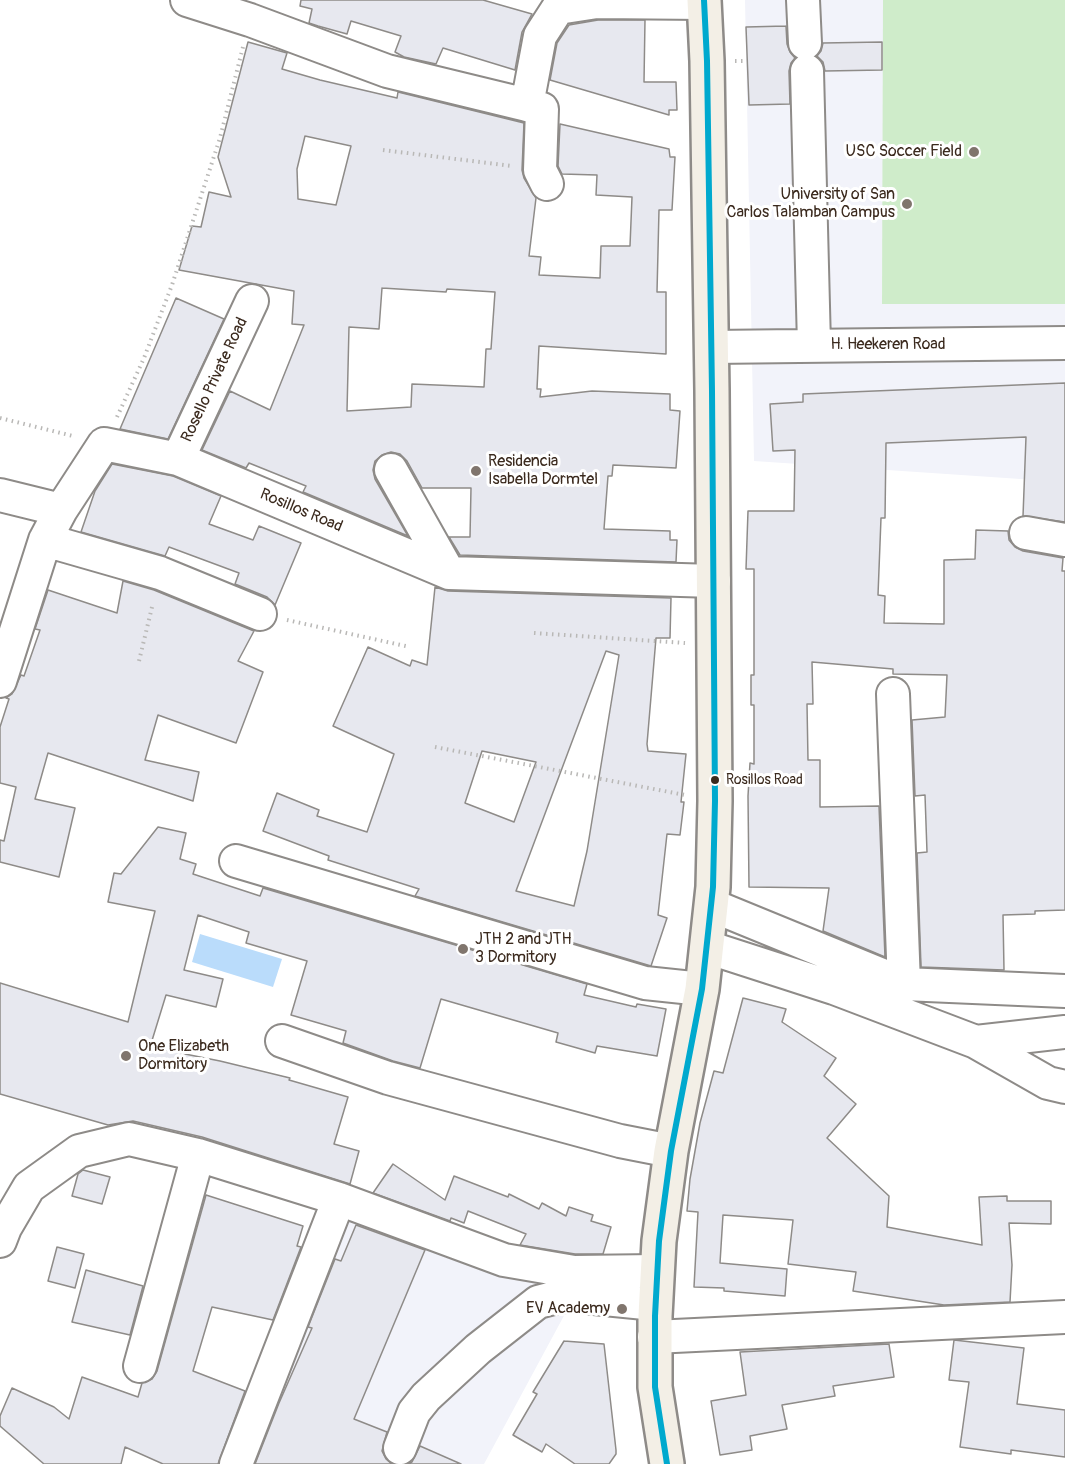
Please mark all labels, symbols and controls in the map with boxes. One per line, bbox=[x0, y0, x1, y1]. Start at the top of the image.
place label: USC Soccer Field bbox=[845, 142, 962, 162]
marker: USC Soccer Field bbox=[967, 145, 981, 159]
place label: University of San Carlos Talamban Campus bbox=[727, 185, 895, 223]
marker: University of San Carlos Talamban Campus bbox=[900, 197, 914, 211]
street label: Rosello Private Road bbox=[178, 315, 252, 445]
street label: H. Heekeren Road bbox=[830, 335, 946, 355]
place label: Residencia Isabella Dormtel bbox=[488, 452, 598, 490]
marker: Residencia Isabella Dormtel bbox=[469, 464, 483, 478]
street label: Rosillos Road bbox=[257, 485, 345, 537]
place label: Rosillos Road bbox=[726, 772, 803, 788]
marker: Rosillos Road bbox=[709, 774, 721, 786]
place label: JTH 2 and JTH 3 Dormitory bbox=[475, 930, 572, 968]
marker: JTH 2 and JTH 3 Dormitory bbox=[456, 942, 470, 956]
place label: One Elizabeth Dormitory bbox=[138, 1037, 229, 1075]
marker: One Elizabeth Dormitory bbox=[119, 1049, 133, 1063]
place label: EV Academy bbox=[526, 1299, 610, 1319]
marker: EV Academy bbox=[615, 1302, 629, 1316]

